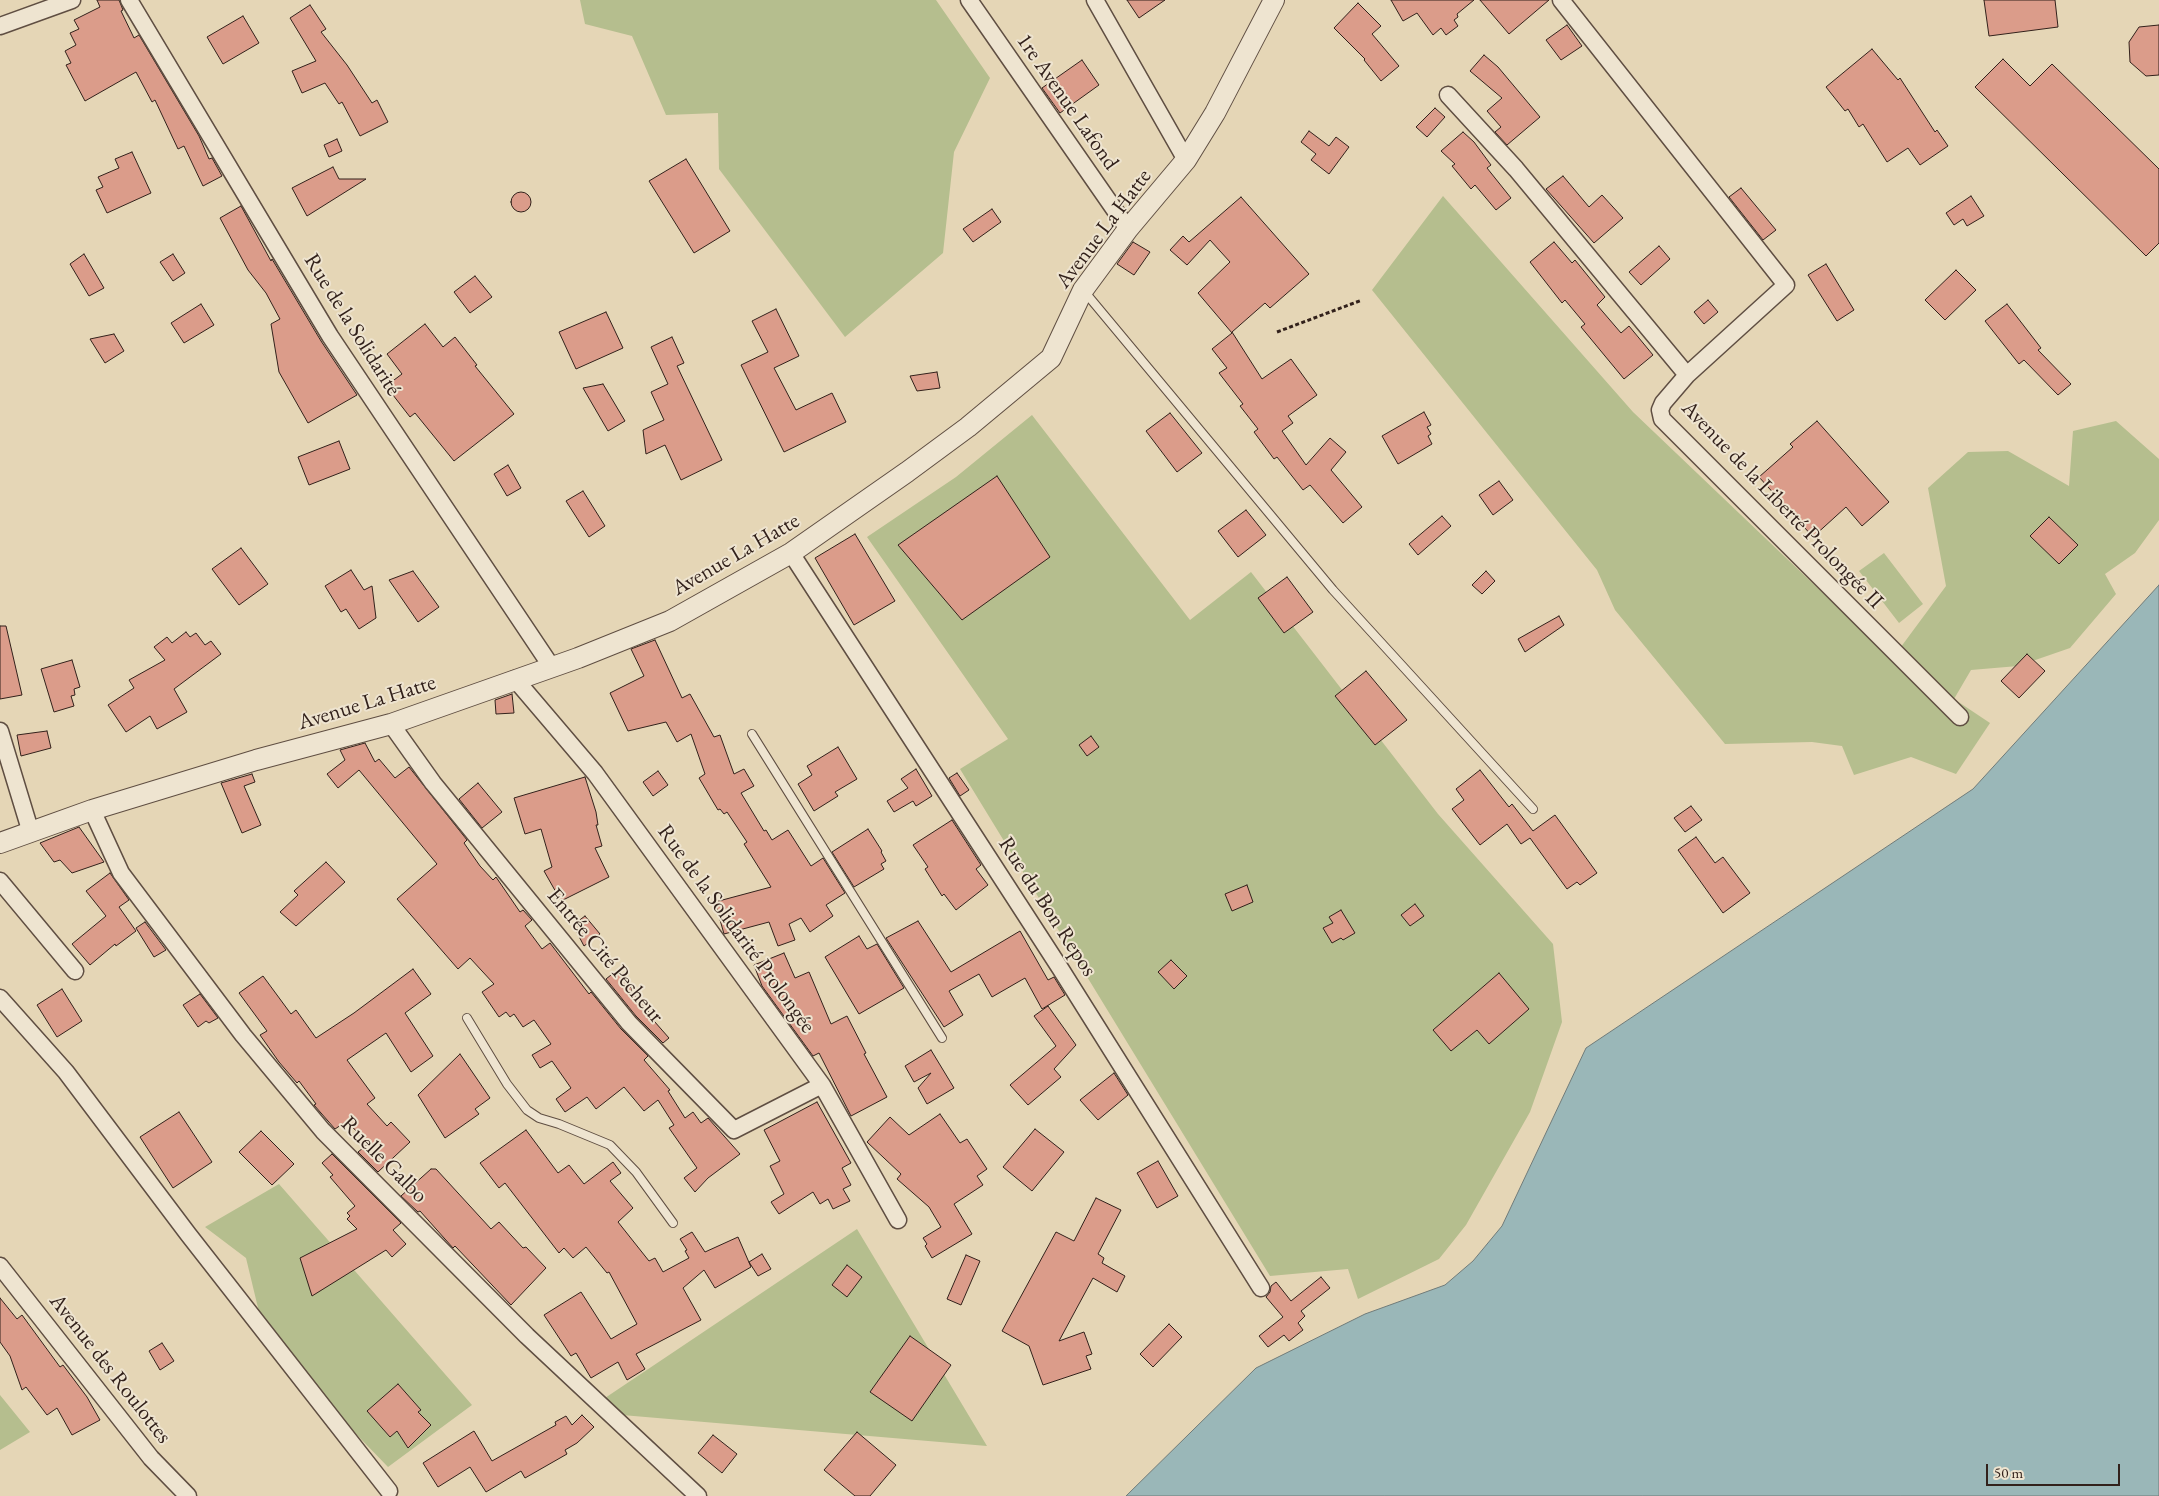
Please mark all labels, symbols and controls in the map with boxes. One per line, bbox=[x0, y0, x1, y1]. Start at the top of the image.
street label: 1re Avenue Lafond bbox=[1010, 29, 1124, 175]
street label: Avenue La Hatte bbox=[1051, 164, 1157, 294]
street label: Rue de la Solidarité bbox=[298, 249, 406, 401]
street label: Avenue de la Liberté Prolongée II bbox=[1676, 395, 1888, 615]
street label: Avenue La Hatte bbox=[668, 508, 804, 602]
street label: Avenue La Hatte bbox=[295, 670, 439, 736]
street label: Rue de la Solidarité Prolongée bbox=[652, 820, 820, 1038]
street label: Rue du Bon Repos bbox=[992, 832, 1102, 982]
street label: Entrée Cité Pecheur bbox=[541, 883, 669, 1029]
street label: Ruelle Galbo bbox=[335, 1111, 433, 1209]
street label: Avenue des Roulottes bbox=[43, 1289, 177, 1449]
scale bar bbox=[1989, 1454, 2123, 1486]
text: 50 m bbox=[1994, 1463, 2023, 1482]

